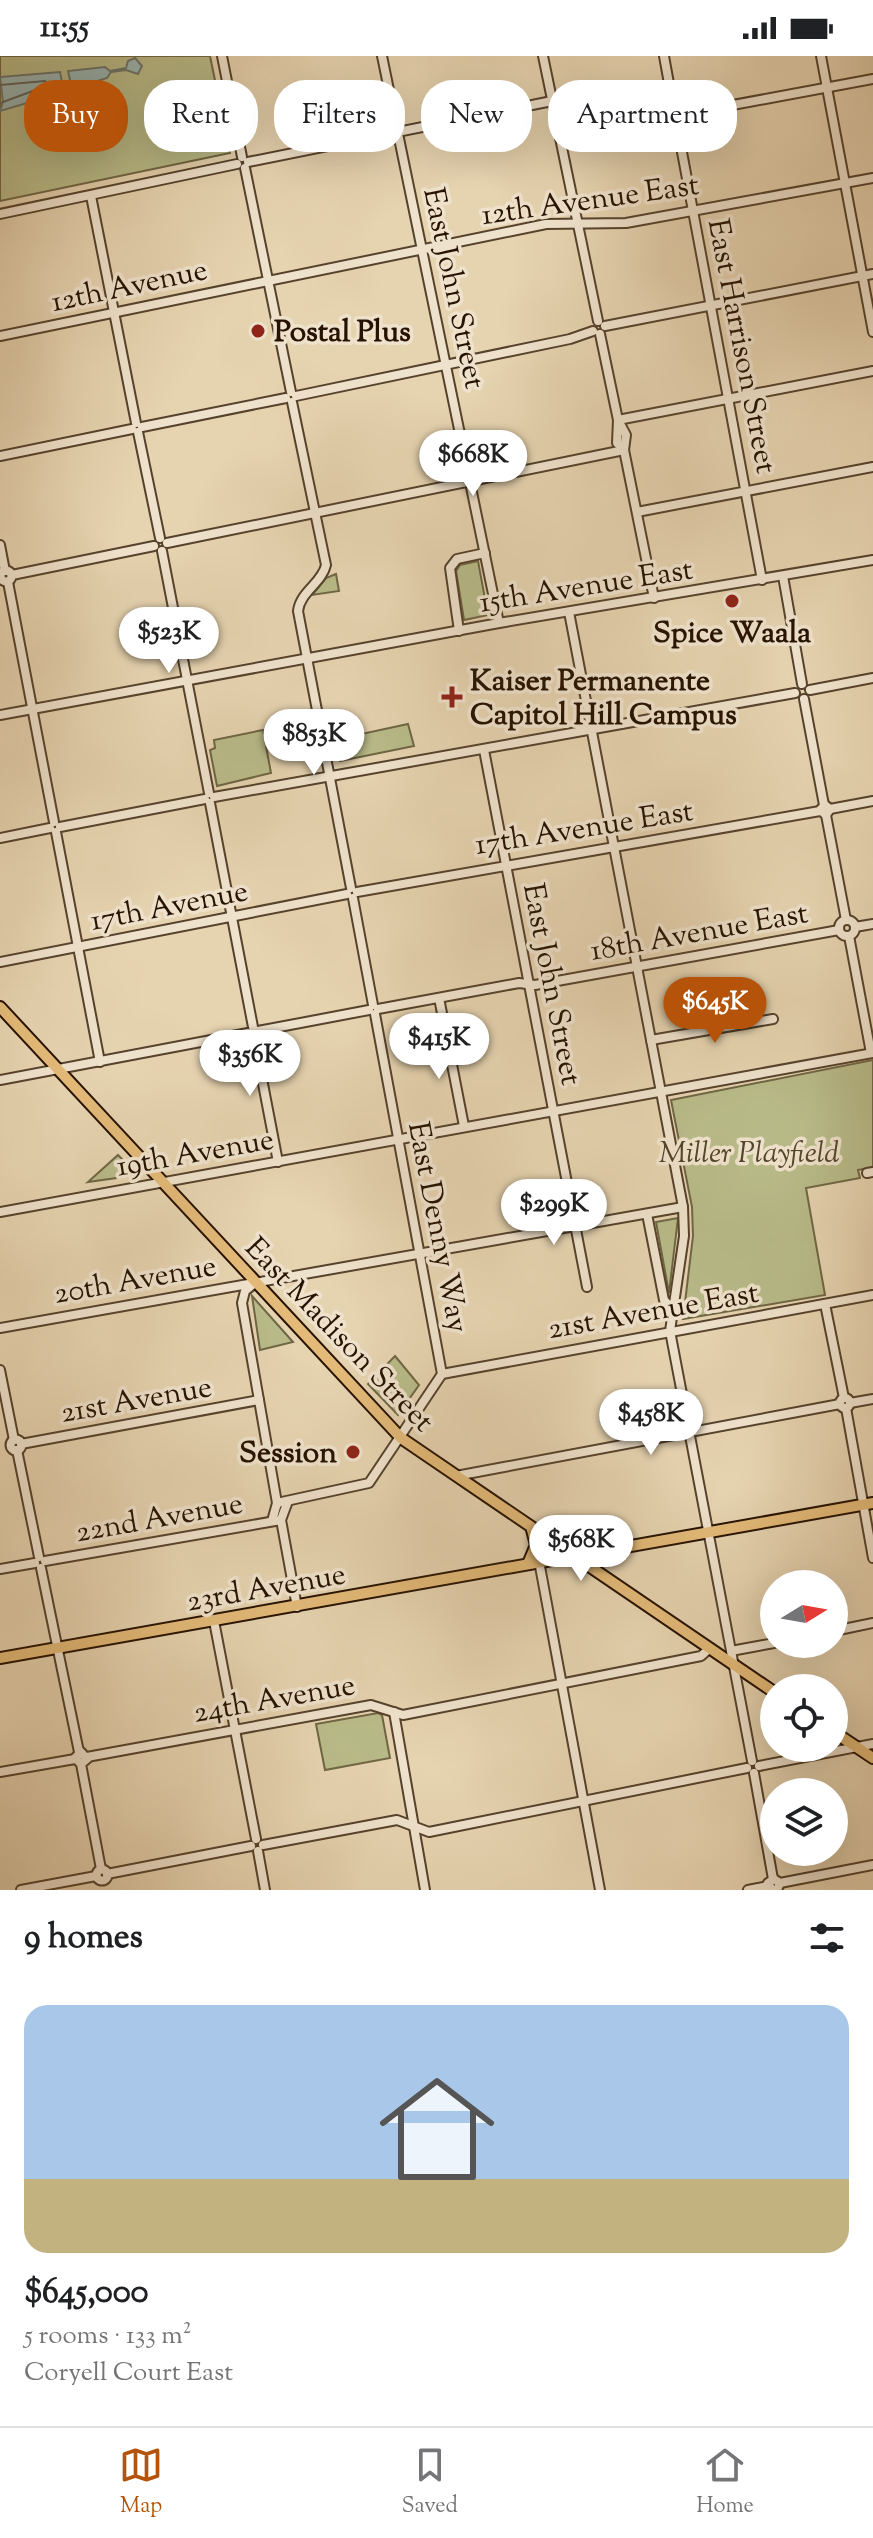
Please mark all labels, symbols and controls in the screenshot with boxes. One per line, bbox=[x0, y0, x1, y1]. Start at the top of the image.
text: 11:55 bbox=[40, 7, 89, 50]
chip: Buy bbox=[24, 80, 128, 152]
chip: Rent bbox=[144, 80, 258, 152]
chip: Filters bbox=[274, 80, 405, 152]
chip: New bbox=[421, 80, 532, 152]
chip: Apartment bbox=[548, 80, 737, 152]
street label: 12th Avenue East bbox=[479, 165, 702, 238]
street label: East John Street bbox=[410, 184, 495, 393]
street label: East Harrison Street bbox=[695, 216, 786, 477]
street label: 12th Avenue bbox=[47, 250, 212, 325]
place label: Postal Plus bbox=[274, 312, 411, 355]
marker: Postal Plus bbox=[249, 322, 267, 340]
pin: $668K bbox=[417, 430, 529, 498]
text: $668K bbox=[437, 437, 509, 474]
street label: 15th Avenue East bbox=[477, 549, 696, 626]
marker: Spice Waala bbox=[723, 592, 741, 610]
pin: $523K bbox=[113, 607, 225, 675]
place label: Spice Waala bbox=[653, 613, 811, 656]
text: $523K bbox=[137, 614, 201, 651]
place label: Kaiser Permanente Capitol Hill Campus bbox=[470, 661, 737, 738]
marker: Kaiser Permanente Capitol Hill Campus bbox=[441, 686, 463, 708]
pin: $853K bbox=[258, 709, 370, 777]
text: $853K bbox=[281, 716, 347, 753]
street label: 17th Avenue East bbox=[472, 791, 696, 868]
street label: 17th Avenue bbox=[87, 871, 252, 944]
street label: East John Street bbox=[510, 880, 591, 1089]
street label: 18th Avenue East bbox=[587, 893, 812, 974]
pin: $645K bbox=[659, 977, 771, 1045]
text: $645K bbox=[681, 984, 749, 1021]
pin: $415K bbox=[383, 1013, 495, 1081]
text: $415K bbox=[407, 1020, 471, 1057]
pin: $356K bbox=[194, 1030, 306, 1098]
text: $356K bbox=[217, 1037, 283, 1074]
street label: East Denny Way bbox=[395, 1118, 478, 1337]
street label: 19th Avenue bbox=[113, 1119, 277, 1189]
park label: Miller Playfield bbox=[659, 1133, 839, 1176]
pin: $299K bbox=[498, 1179, 610, 1247]
text: $299K bbox=[519, 1186, 589, 1223]
street label: East Madison Street bbox=[234, 1229, 443, 1443]
street label: 20th Avenue bbox=[51, 1246, 220, 1317]
street label: 21st Avenue East bbox=[545, 1273, 762, 1352]
street label: 21st Avenue bbox=[57, 1367, 215, 1436]
pin: $458K bbox=[595, 1389, 707, 1457]
text: $458K bbox=[617, 1396, 685, 1433]
place label: Session bbox=[239, 1433, 337, 1476]
marker: Session bbox=[344, 1443, 362, 1461]
street label: 22nd Avenue bbox=[72, 1484, 246, 1555]
pin: $568K bbox=[525, 1515, 637, 1583]
text: $568K bbox=[547, 1522, 615, 1559]
street label: 23rd Avenue bbox=[184, 1554, 349, 1625]
north arrow bbox=[760, 1570, 848, 1658]
map controls bbox=[760, 1570, 848, 1866]
street label: 24th Avenue bbox=[190, 1665, 359, 1736]
button: locate bbox=[760, 1674, 848, 1762]
button: layers bbox=[760, 1778, 848, 1866]
text: 9 homes bbox=[24, 1914, 143, 1963]
icon: filters bbox=[805, 1916, 849, 1960]
icon: home bbox=[365, 2057, 509, 2201]
text: $645,000 bbox=[24, 2269, 149, 2318]
text: 5 rooms · 133 m² bbox=[24, 2318, 192, 2355]
text: Coryell Court East bbox=[24, 2355, 233, 2392]
tab: Map bbox=[119, 2443, 163, 2523]
tab: Saved bbox=[401, 2443, 458, 2523]
tab: Home bbox=[696, 2443, 754, 2523]

